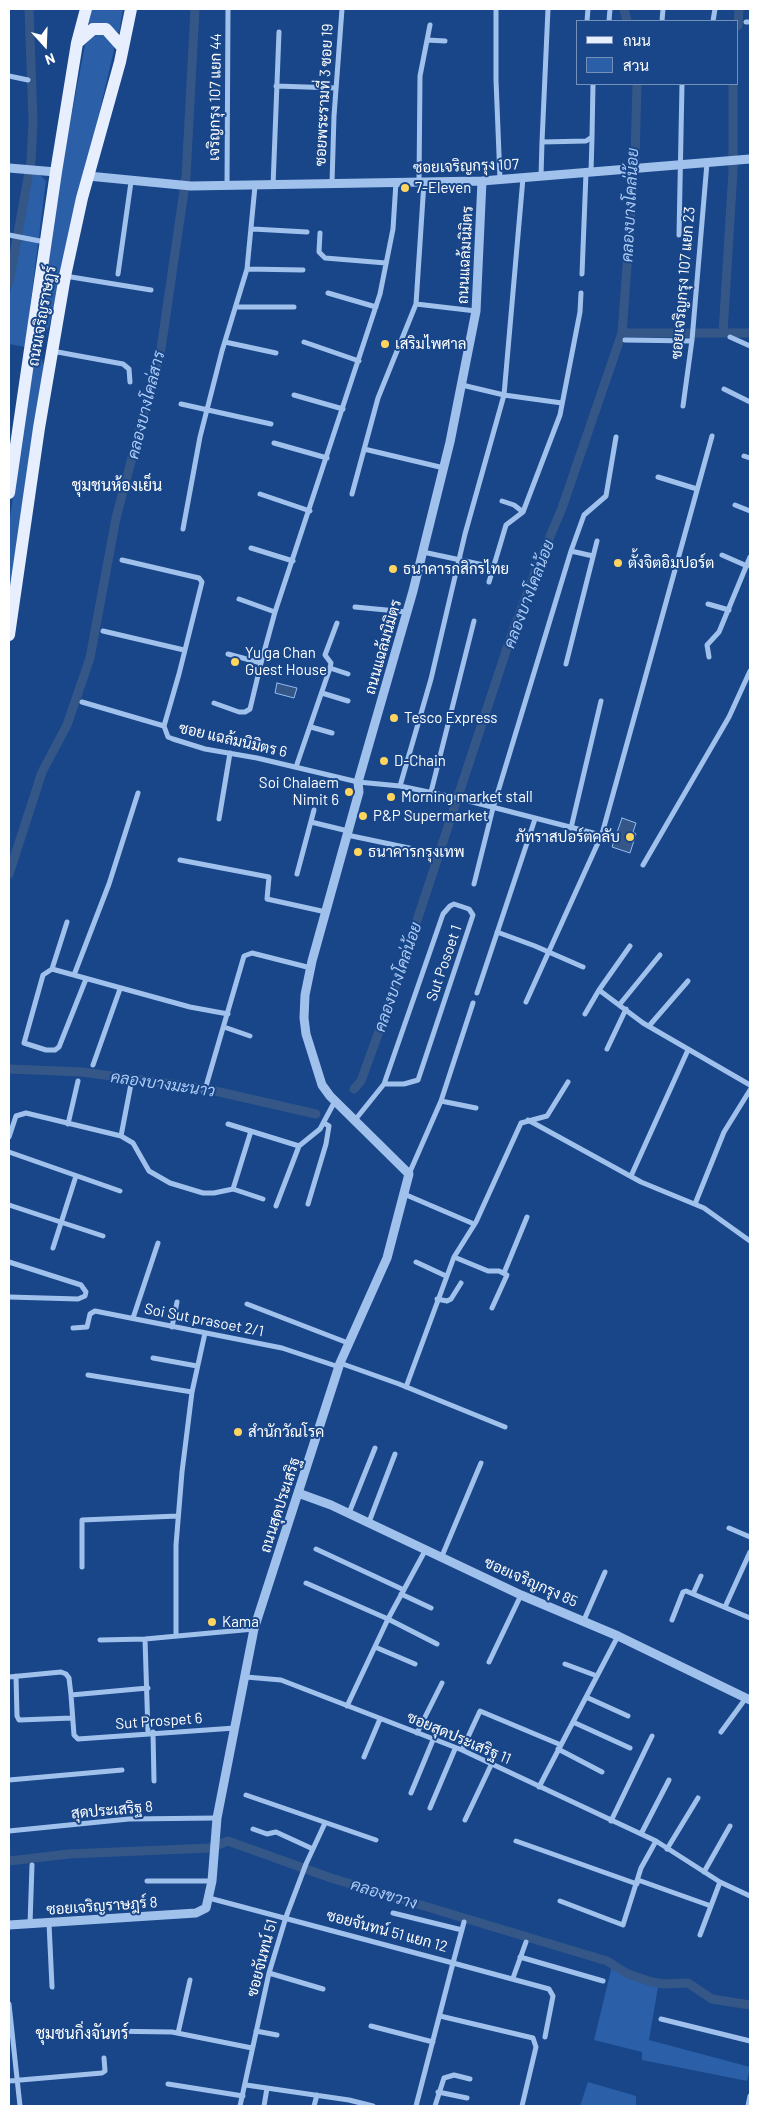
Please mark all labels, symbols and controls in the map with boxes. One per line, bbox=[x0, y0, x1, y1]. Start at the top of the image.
north arrow bbox=[20, 20, 70, 70]
legend bbox=[576, 20, 739, 85]
street label: ซอยพระรามที่ 3 ซอย 19 bbox=[311, 23, 337, 167]
text: ถนน bbox=[623, 31, 651, 49]
street label: เจริญกรุง 107 แยก 44 bbox=[205, 33, 225, 161]
text: N bbox=[43, 50, 58, 69]
text: สวน bbox=[623, 56, 649, 74]
water label: คลองบางโคล่น้อย bbox=[617, 147, 643, 263]
street label: ซอยเจริญกรุง 107 bbox=[413, 155, 519, 177]
place label: 7-Eleven bbox=[415, 179, 471, 197]
marker: 7-Eleven bbox=[399, 182, 411, 194]
street label: ถนนแฉล้มนิมิตร bbox=[453, 206, 477, 304]
street label: ซอยเจริญกรุง 107 แยก 23 bbox=[667, 206, 699, 360]
street label: ถนนเจริญราษฎร์ bbox=[24, 264, 60, 368]
place label: เสริมไพศาล bbox=[395, 335, 466, 353]
marker: เสริมไพศาล bbox=[379, 338, 391, 350]
water label: คลองบางโคล่สาร bbox=[123, 349, 169, 461]
district label: ชุมชนห้องเย็น bbox=[72, 476, 162, 496]
water label: คลองบางโคล่น้อย bbox=[499, 537, 559, 651]
place label: ตั้งจิตอิมปอร์ต bbox=[628, 554, 714, 572]
marker: ตั้งจิตอิมปอร์ต bbox=[612, 557, 624, 569]
place label: ธนาคารกสิกรไทย bbox=[403, 560, 509, 578]
marker: ธนาคารกสิกรไทย bbox=[387, 563, 399, 575]
street label: ถนนแฉล้มนิมิตร bbox=[361, 597, 405, 697]
place label: Yu ga Chan Guest House bbox=[245, 644, 327, 679]
marker: Yu ga Chan Guest House bbox=[229, 656, 241, 668]
place label: Tesco Express bbox=[404, 709, 497, 727]
marker: Tesco Express bbox=[388, 712, 400, 724]
street label: ซอย แฉล้มนิมิตร 6 bbox=[177, 719, 289, 761]
place label: D-Chain bbox=[394, 752, 446, 770]
marker: D-Chain bbox=[378, 755, 390, 767]
place label: Soi Chalaem Nimit 6 bbox=[259, 774, 339, 809]
marker: Soi Chalaem Nimit 6 bbox=[343, 786, 355, 798]
place label: Morning market stall bbox=[401, 788, 533, 806]
marker: Morning market stall bbox=[385, 791, 397, 803]
place label: P&P Supermarket bbox=[373, 807, 488, 825]
marker: P&P Supermarket bbox=[357, 810, 369, 822]
place label: ภัทราสปอร์ตคลับ bbox=[515, 828, 620, 846]
marker: ภัทราสปอร์ตคลับ bbox=[624, 831, 636, 843]
place label: ธนาคารกรุงเทพ bbox=[368, 843, 465, 861]
marker: ธนาคารกรุงเทพ bbox=[352, 846, 364, 858]
water label: คลองบางโคล่น้อย bbox=[370, 920, 426, 1034]
street label: Sut Posoet 1 bbox=[423, 923, 465, 1003]
water label: คลองบางมะนาว bbox=[109, 1067, 217, 1101]
street label: Soi Sut prasoet 2/1 bbox=[143, 1300, 265, 1340]
place label: สำนักวัณโรค bbox=[248, 1423, 324, 1441]
marker: สำนักวัณโรค bbox=[232, 1426, 244, 1438]
street label: ถนนสุดประเสริฐ bbox=[256, 1455, 304, 1555]
street label: ซอยเจริญกรุง 85 bbox=[481, 1553, 581, 1611]
place label: Kama bbox=[222, 1613, 259, 1631]
marker: Kama bbox=[206, 1616, 218, 1628]
street label: ซอยสุดประเสริฐ 11 bbox=[404, 1708, 514, 1768]
street label: Sut Prospet 6 bbox=[115, 1709, 203, 1733]
street label: สุดประเสริฐ 8 bbox=[70, 1797, 154, 1823]
water label: คลองขวาง bbox=[349, 1875, 419, 1913]
street label: ซอยเจริญราษฎร์ 8 bbox=[46, 1893, 158, 1919]
street label: ซอยจันทน์ 51 แยก 12 bbox=[324, 1906, 450, 1956]
street label: ซอยจันทน์ 51 bbox=[243, 1917, 281, 1999]
district label: ชุมชนกิ่งจันทร์ bbox=[35, 2024, 129, 2044]

